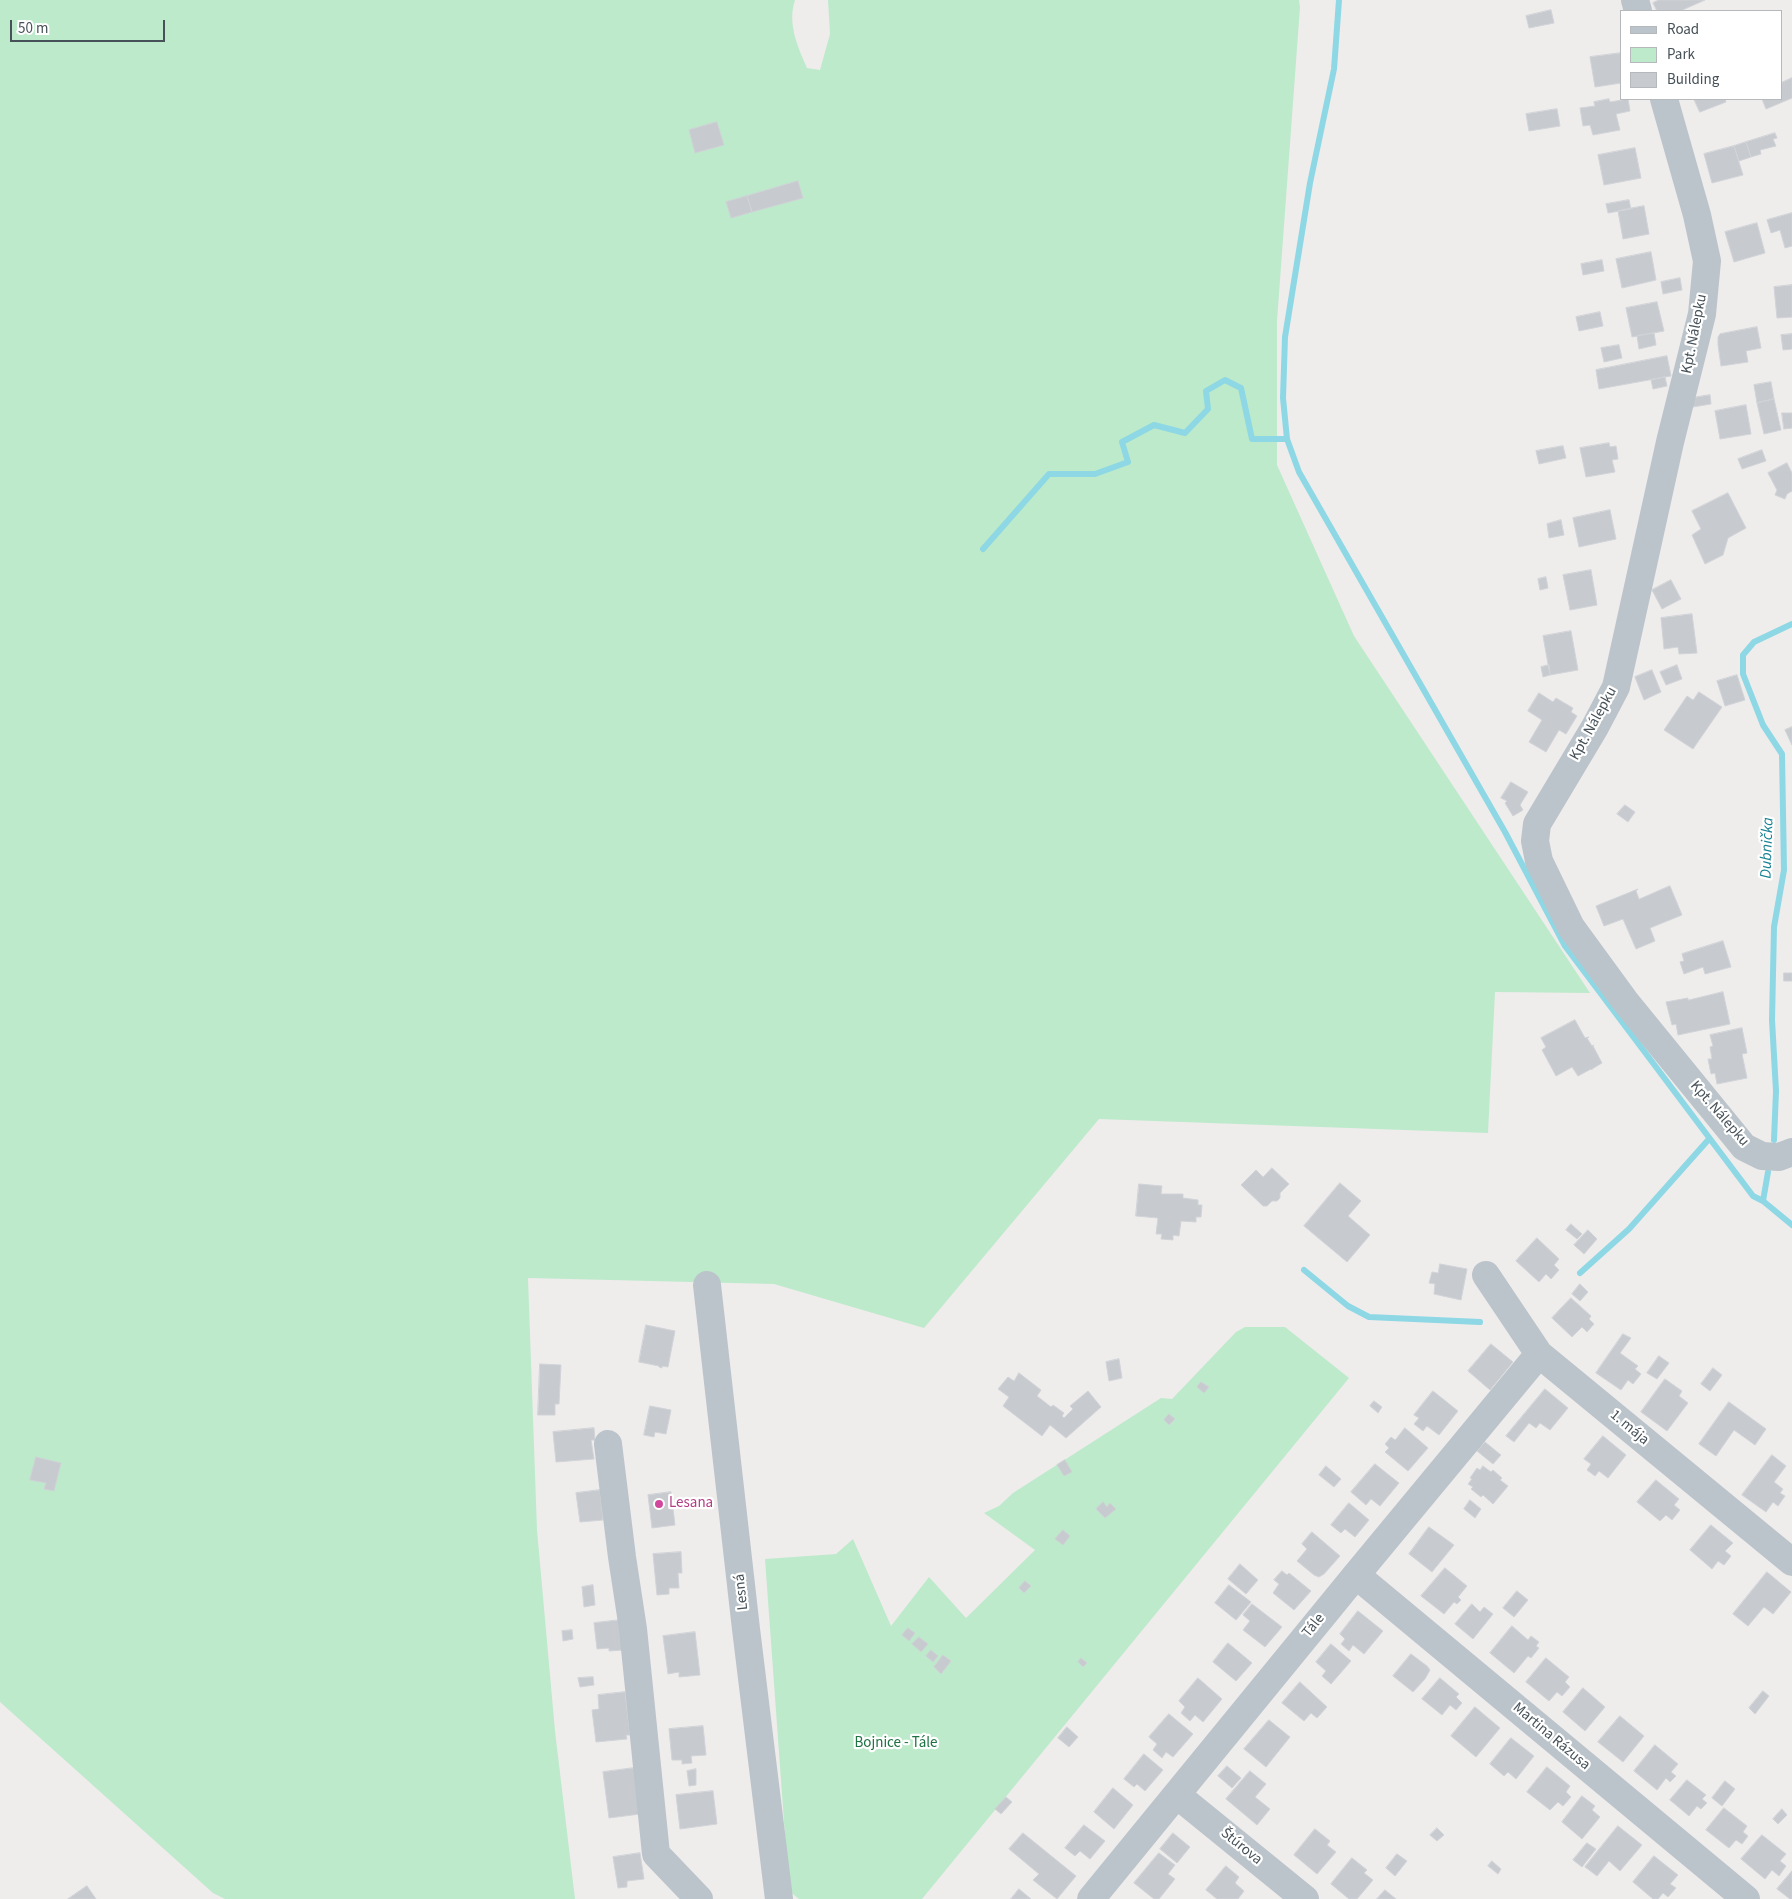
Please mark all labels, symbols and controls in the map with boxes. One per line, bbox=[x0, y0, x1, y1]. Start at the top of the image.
scale bar bbox=[12, 10, 168, 42]
legend bbox=[1620, 10, 1782, 100]
text: 50 m bbox=[18, 18, 48, 39]
text: Road bbox=[1667, 19, 1699, 40]
text: Park bbox=[1667, 44, 1695, 65]
text: Building bbox=[1667, 69, 1719, 90]
street label: Kpt. Nálepku bbox=[1678, 293, 1712, 375]
street label: Kpt. Nálepku bbox=[1567, 684, 1621, 764]
water label: Dubnička bbox=[1757, 817, 1779, 879]
street label: Kpt. Nálepku bbox=[1686, 1078, 1752, 1150]
street label: 1. mája bbox=[1606, 1406, 1652, 1450]
place label: Lesana bbox=[669, 1495, 713, 1513]
marker: Lesana bbox=[653, 1498, 665, 1510]
street label: Lesná bbox=[731, 1573, 753, 1611]
street label: Tále bbox=[1299, 1610, 1329, 1642]
street label: Martina Rázusa bbox=[1509, 1699, 1593, 1775]
park label: Bojnice - Tále bbox=[855, 1735, 937, 1753]
street label: Štúrova bbox=[1217, 1825, 1265, 1869]

